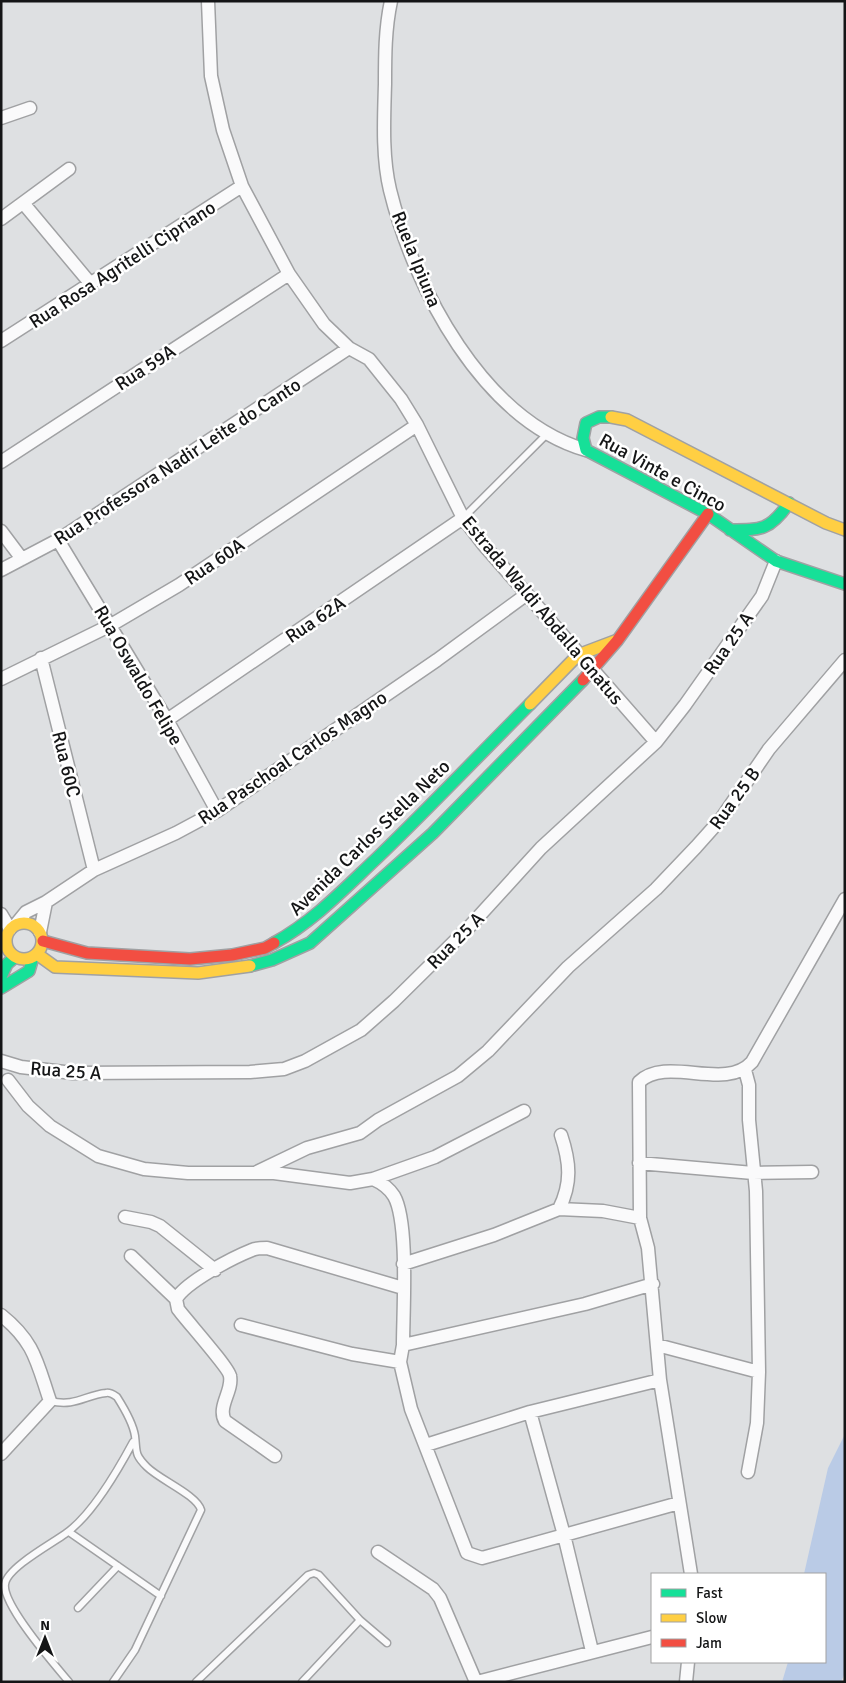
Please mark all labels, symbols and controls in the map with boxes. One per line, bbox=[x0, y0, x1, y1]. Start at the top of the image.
street label: Rua Rosa Agritelli Cipriano bbox=[25, 195, 220, 334]
street label: Ruela Ipiuna bbox=[386, 208, 446, 311]
street label: Rua 59A bbox=[111, 339, 181, 396]
street label: Rua Professora Nadir Leite do Canto bbox=[50, 373, 306, 551]
street label: Rua Vinte e Cinco bbox=[595, 428, 730, 518]
street label: Estrada Waldi Abdalla Gnatus bbox=[456, 511, 628, 710]
street label: Rua 60A bbox=[180, 533, 249, 591]
street label: Rua 62A bbox=[281, 591, 350, 649]
street label: Rua Oswaldo Felipe bbox=[88, 601, 188, 750]
street label: Rua 25 A bbox=[698, 607, 759, 680]
street label: Rua Paschoal Carlos Magno bbox=[193, 685, 392, 830]
street label: Rua 60C bbox=[46, 729, 86, 800]
street label: Avenida Carlos Stella Neto bbox=[284, 755, 455, 921]
street label: Rua 25 B bbox=[704, 763, 766, 835]
street label: Rua 25 A bbox=[422, 907, 490, 974]
street label: Rua 25 A bbox=[29, 1057, 103, 1085]
legend bbox=[651, 1573, 826, 1663]
text: Fast bbox=[696, 1584, 723, 1602]
text: Slow bbox=[696, 1609, 727, 1627]
north arrow bbox=[20, 1613, 70, 1663]
text: N bbox=[40, 1617, 50, 1634]
text: Jam bbox=[696, 1634, 722, 1652]

